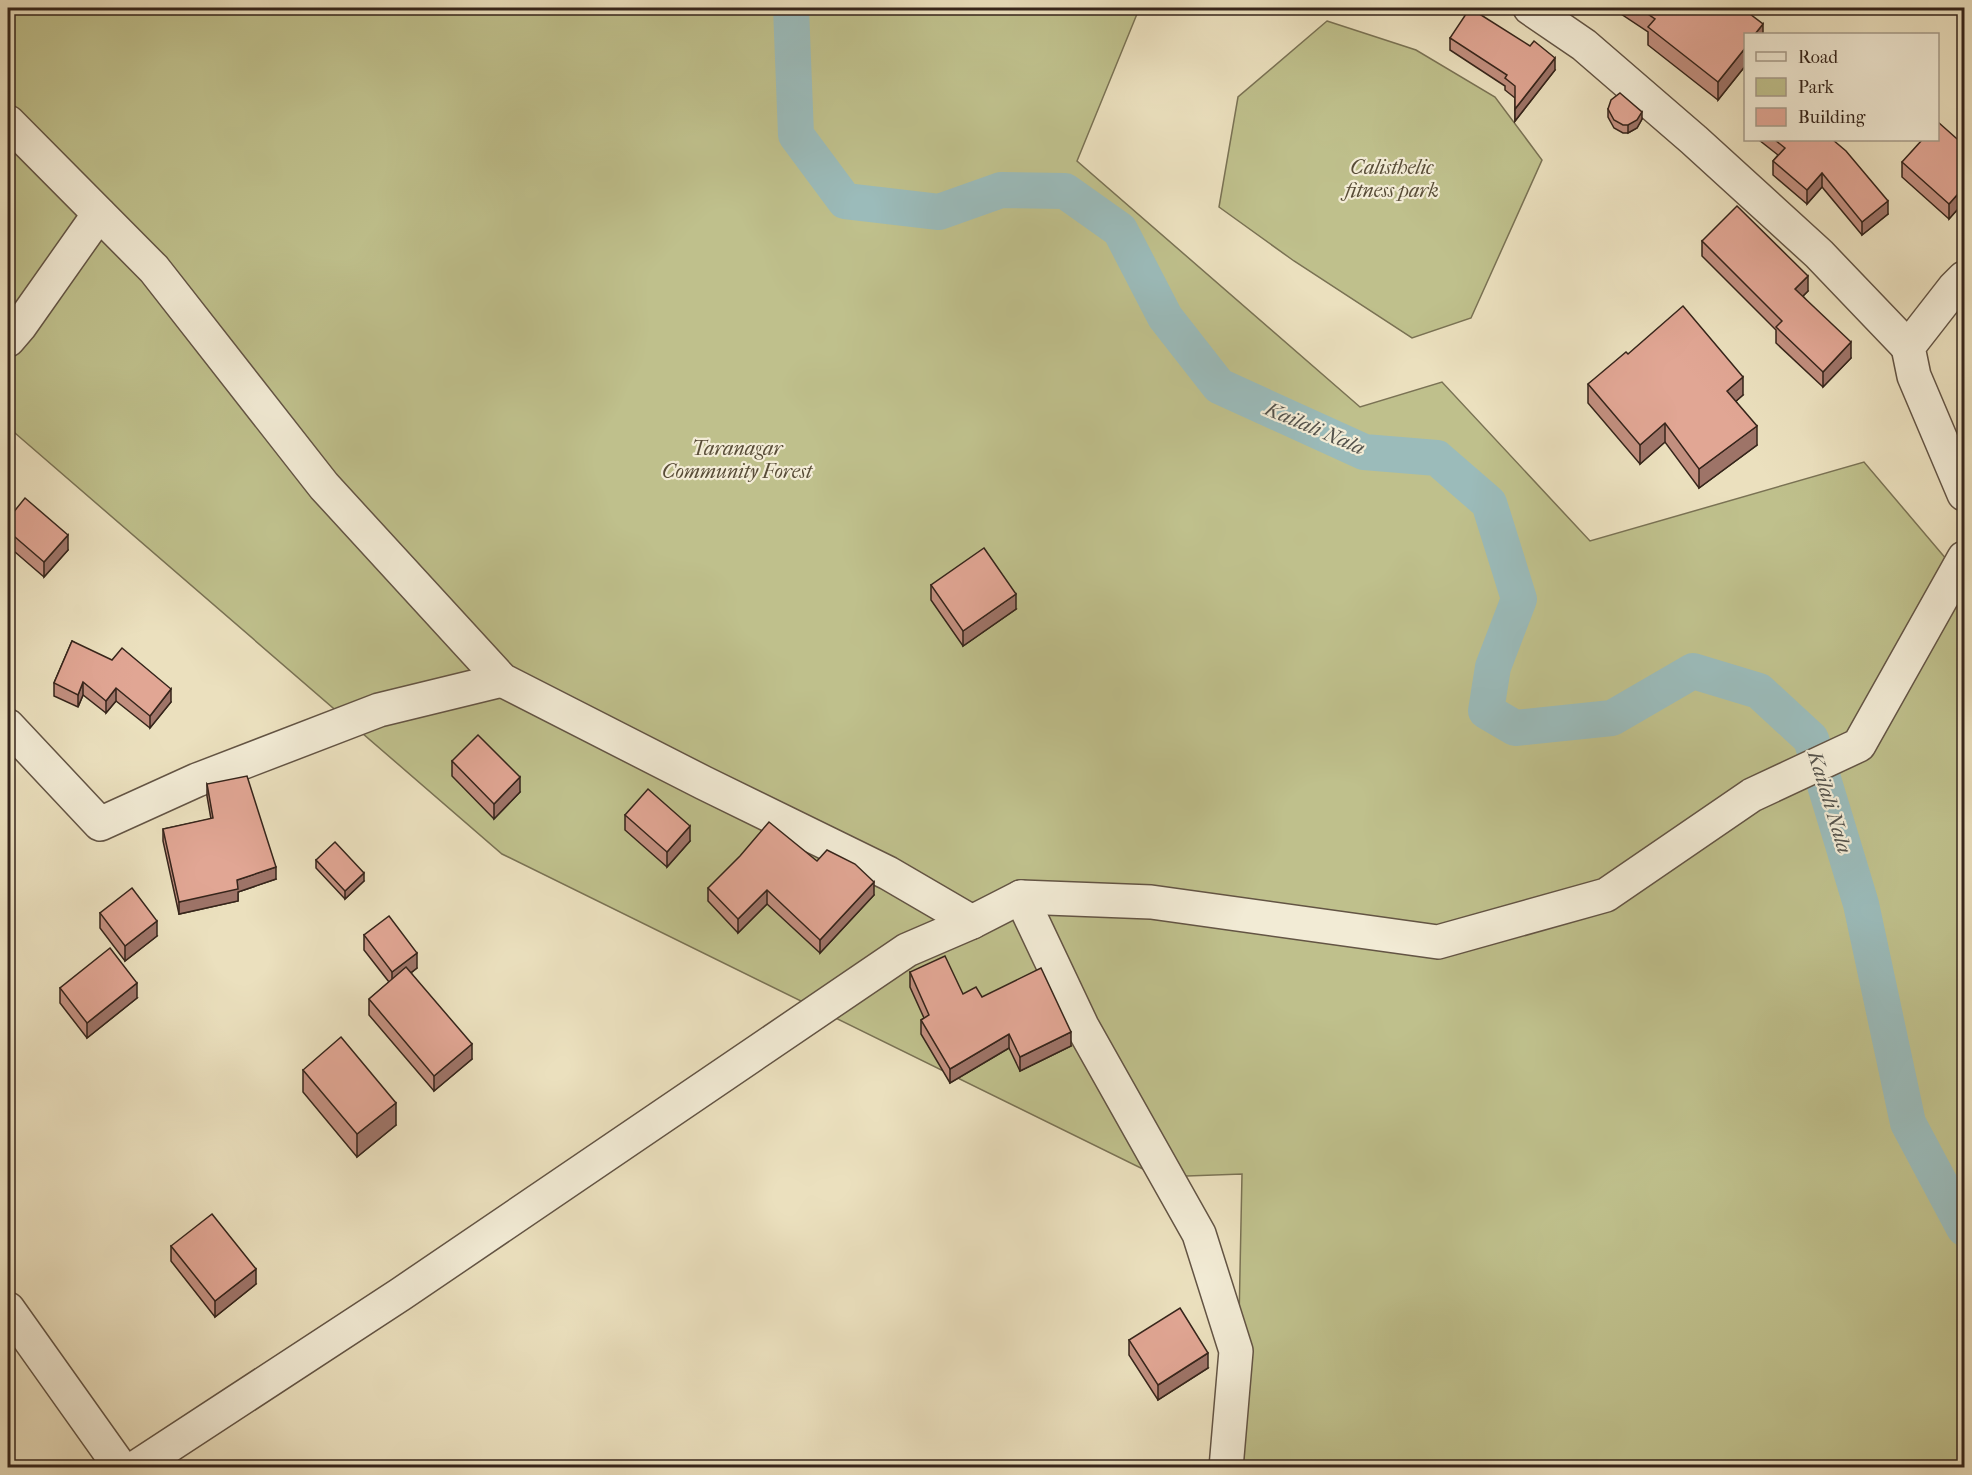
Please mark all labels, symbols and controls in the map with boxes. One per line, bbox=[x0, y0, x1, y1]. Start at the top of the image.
legend bbox=[1744, 33, 1939, 141]
text: Road bbox=[1798, 47, 1838, 68]
text: Park bbox=[1798, 77, 1835, 98]
text: Building bbox=[1798, 107, 1866, 128]
park label: Calisthelic fitness park bbox=[1340, 156, 1439, 202]
water label: Kailali Nala bbox=[1260, 395, 1369, 460]
park label: Taranagar Community Forest bbox=[662, 437, 814, 483]
water label: Kailali Nala bbox=[1802, 746, 1857, 856]

